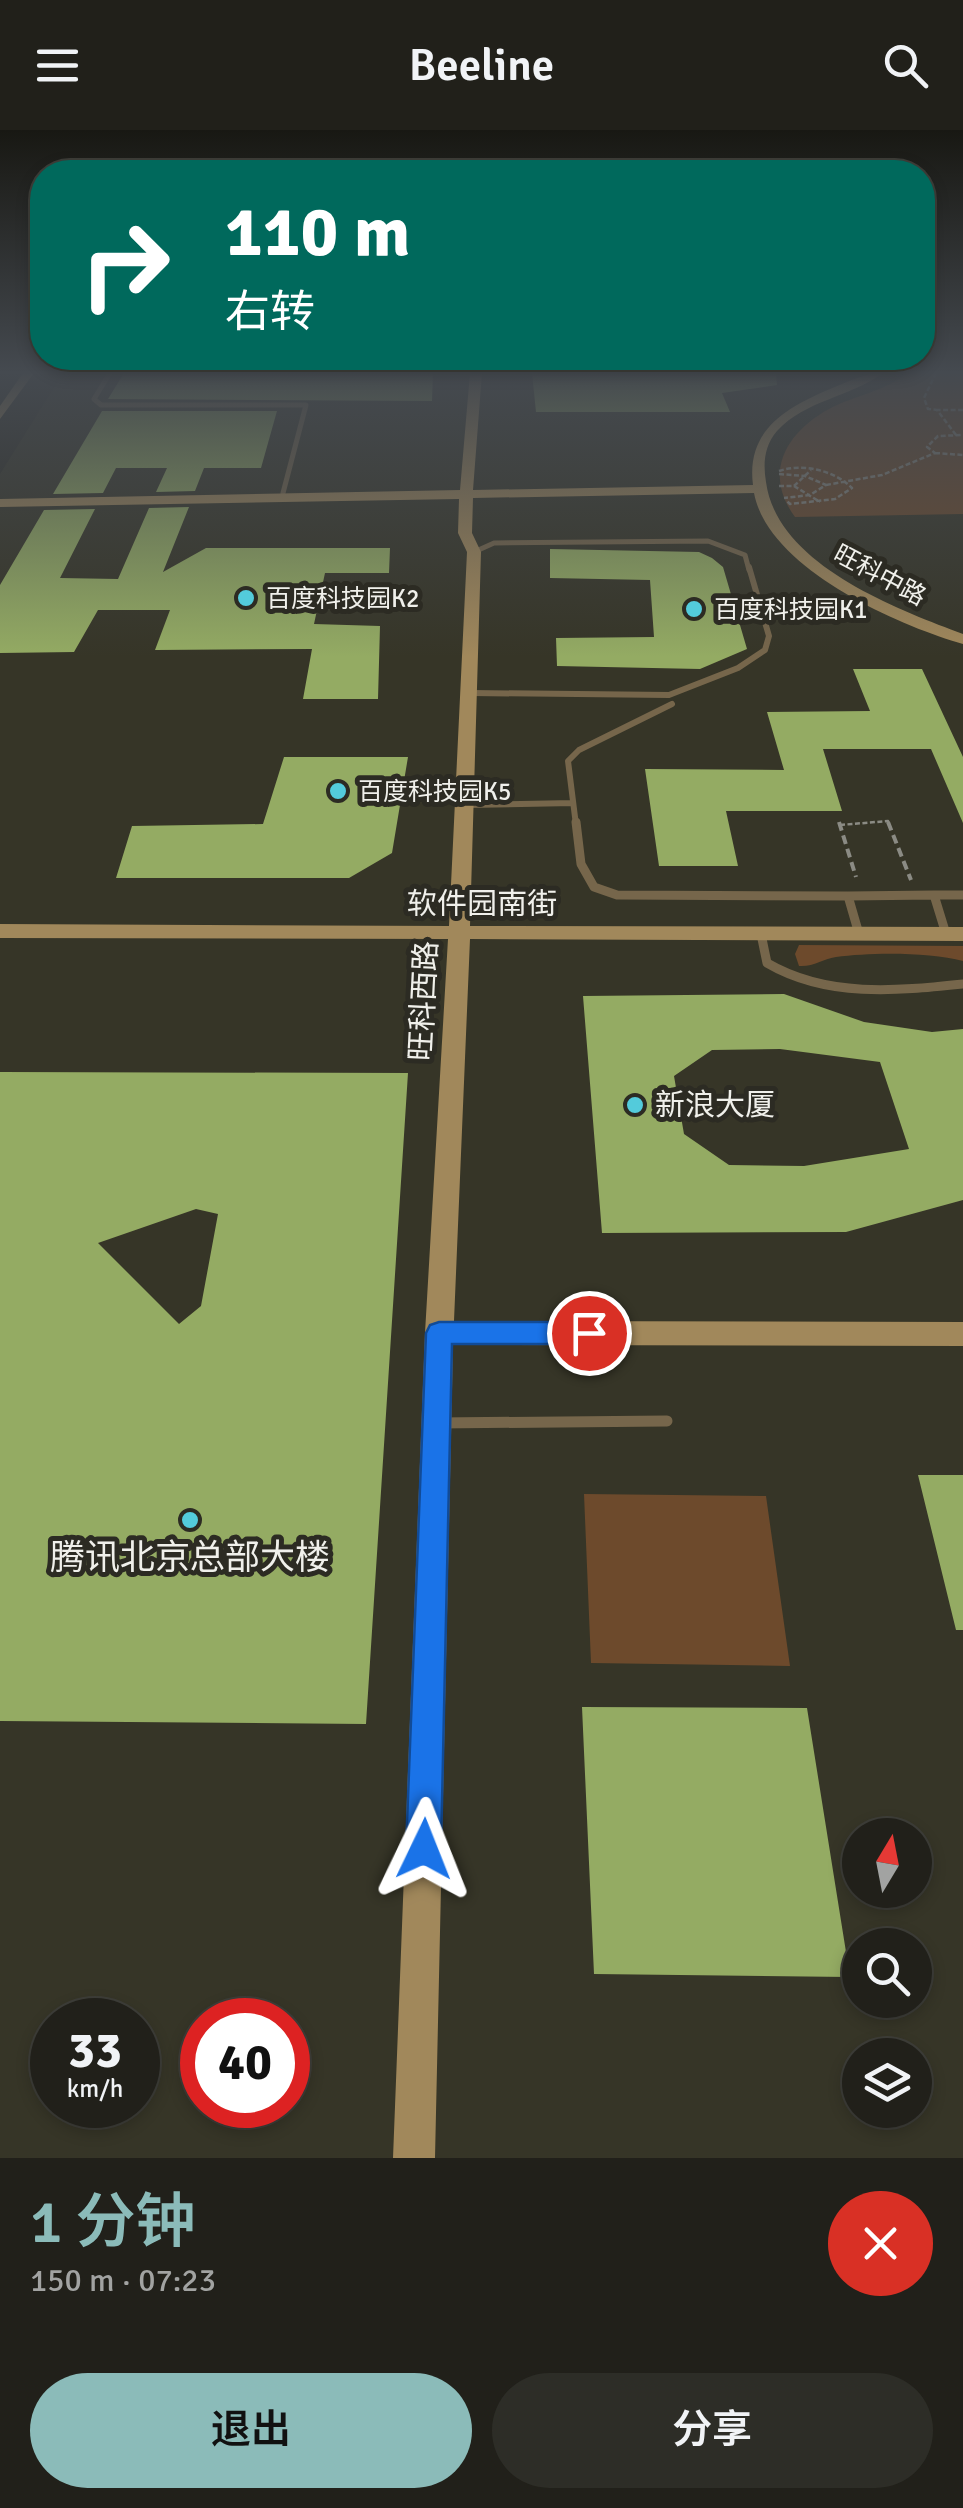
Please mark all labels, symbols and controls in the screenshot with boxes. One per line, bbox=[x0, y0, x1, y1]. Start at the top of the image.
icon: menu bbox=[30, 38, 85, 93]
text: Beeline bbox=[409, 38, 554, 93]
icon: search bbox=[878, 38, 933, 93]
text: 110 m bbox=[225, 189, 410, 275]
icon: right bbox=[60, 200, 190, 330]
text: 右转 bbox=[225, 285, 315, 340]
street label: 旺科中路 bbox=[829, 538, 931, 612]
place label: 百度科技园K2 bbox=[266, 583, 419, 614]
marker: 百度科技园K2 bbox=[235, 587, 257, 609]
place label: 百度科技园K1 bbox=[714, 594, 867, 625]
marker: 百度科技园K1 bbox=[683, 598, 705, 620]
place label: 百度科技园K5 bbox=[358, 776, 511, 807]
marker: 百度科技园K5 bbox=[327, 780, 349, 802]
street label: 软件园南街 bbox=[407, 886, 557, 923]
street label: 旺科西路 bbox=[402, 940, 446, 1062]
place label: 新浪大厦 bbox=[655, 1087, 775, 1124]
marker: 新浪大厦 bbox=[624, 1094, 646, 1116]
pin bbox=[547, 1291, 632, 1376]
icon: arrive bbox=[562, 1306, 617, 1361]
marker: 腾讯北京总部大楼 bbox=[179, 1509, 201, 1531]
place label: 腾讯北京总部大楼 bbox=[50, 1536, 330, 1579]
position arrow bbox=[372, 1797, 476, 1901]
north arrow bbox=[842, 1818, 932, 1908]
map controls bbox=[842, 1818, 932, 2128]
button: search bbox=[842, 1928, 932, 2018]
speed limit sign: 40 bbox=[180, 1998, 310, 2128]
text: 33 bbox=[68, 2020, 122, 2082]
button: layers bbox=[842, 2038, 932, 2128]
text: km/h bbox=[67, 2073, 123, 2104]
text: 1 分钟 bbox=[30, 2186, 196, 2260]
button: close bbox=[828, 2191, 933, 2296]
text: 150 m · 07:23 bbox=[30, 2261, 216, 2300]
button: 退出 bbox=[30, 2373, 472, 2488]
button: 分享 bbox=[492, 2373, 933, 2488]

